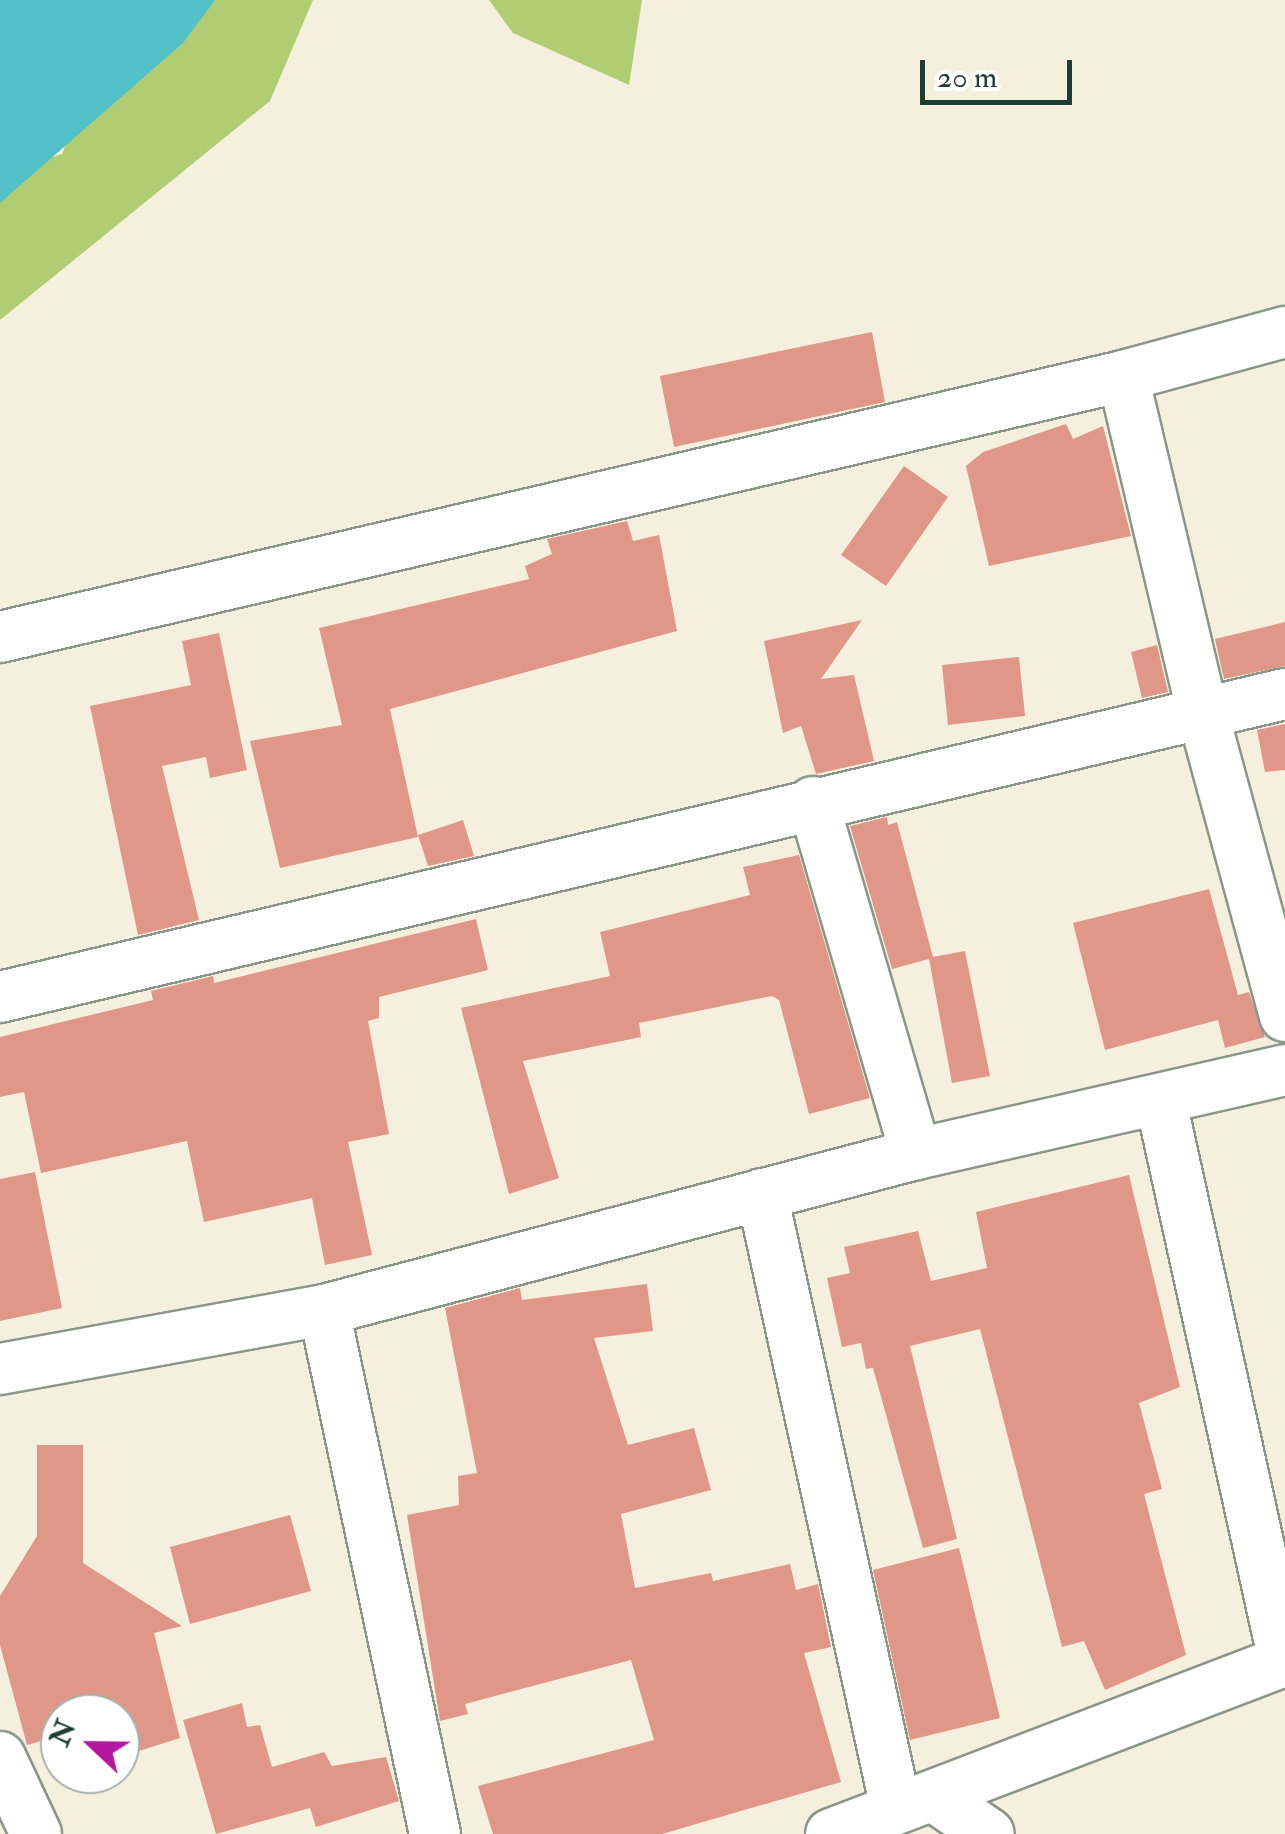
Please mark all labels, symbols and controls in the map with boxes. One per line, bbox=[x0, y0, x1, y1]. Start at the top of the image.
scale bar bbox=[925, 40, 1078, 102]
text: 20 m bbox=[937, 59, 997, 96]
north arrow bbox=[40, 1694, 140, 1794]
text: N bbox=[43, 1715, 84, 1752]

